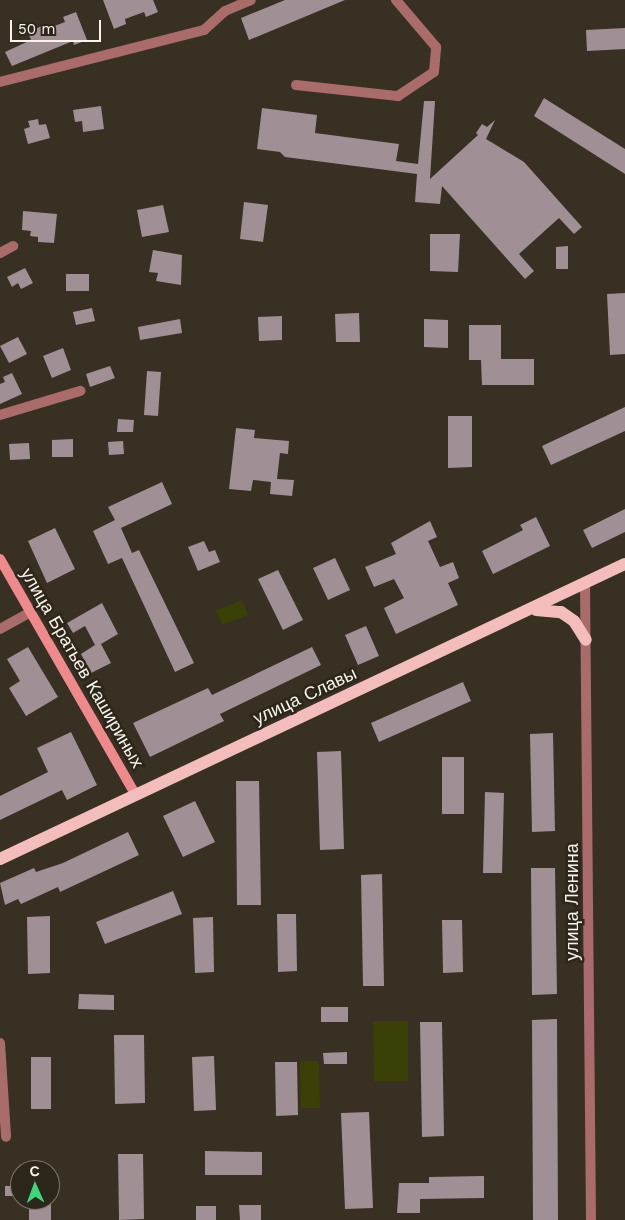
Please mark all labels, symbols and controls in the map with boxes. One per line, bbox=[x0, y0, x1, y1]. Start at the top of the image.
scale bar bbox=[12, 10, 104, 42]
text: 50 m bbox=[18, 20, 55, 38]
street label: улица Братьев Кашириных bbox=[16, 564, 148, 772]
street label: улица Славы bbox=[250, 663, 360, 729]
street label: улица Ленина bbox=[561, 843, 583, 961]
north arrow bbox=[10, 1160, 60, 1210]
text: С bbox=[29, 1163, 40, 1179]

